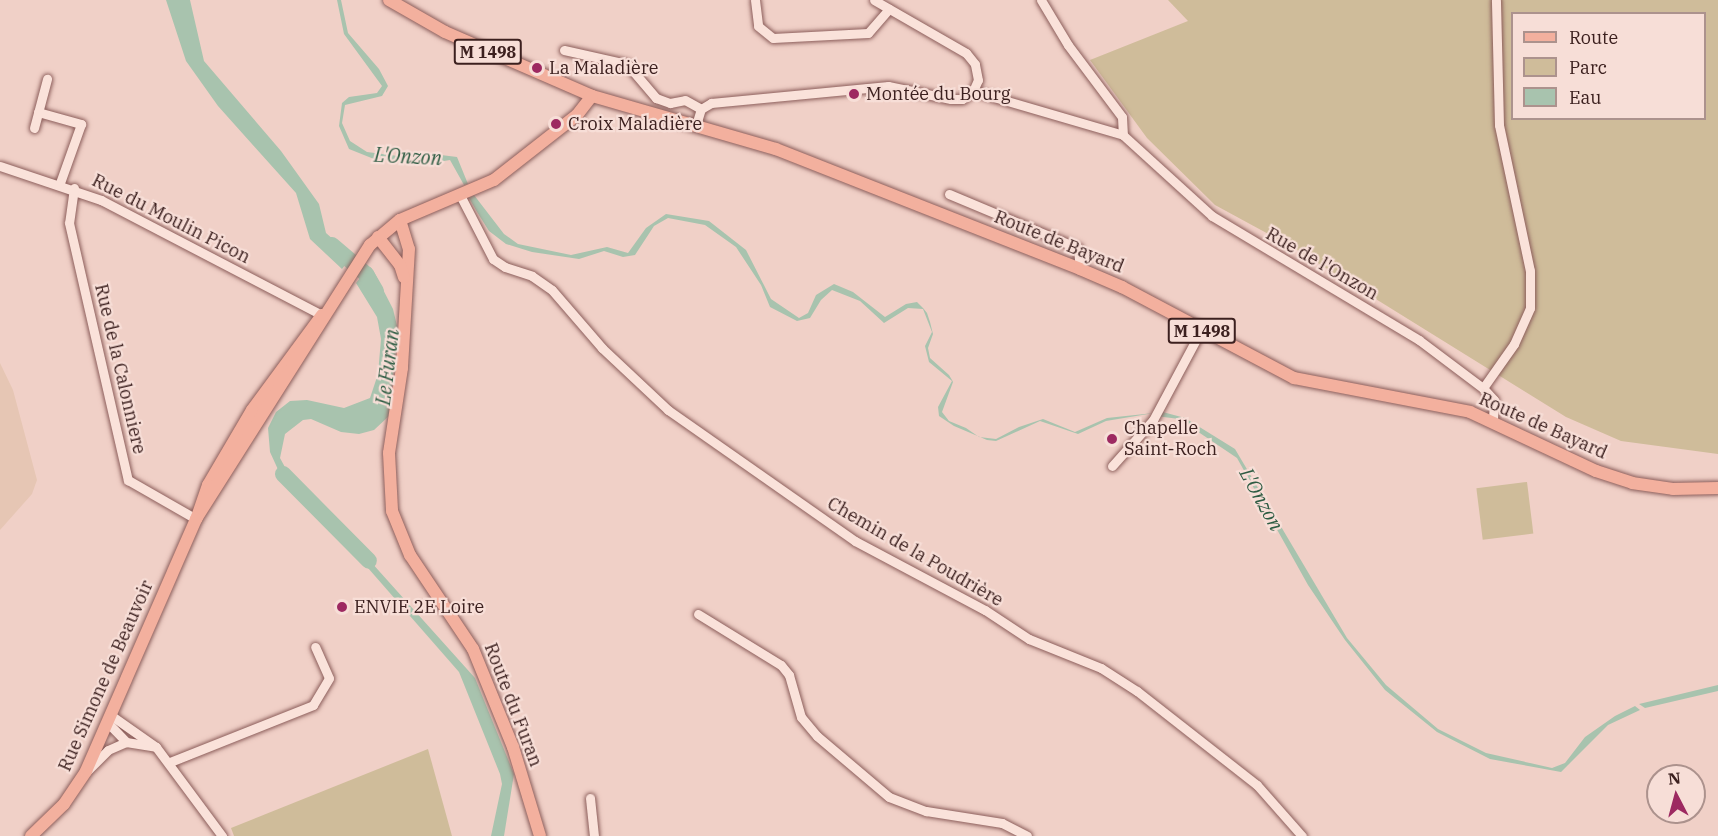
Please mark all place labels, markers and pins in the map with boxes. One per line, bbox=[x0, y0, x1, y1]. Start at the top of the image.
place label: La Maladière bbox=[549, 57, 658, 79]
marker: La Maladière bbox=[530, 61, 544, 75]
place label: Montée du Bourg bbox=[866, 83, 1011, 105]
marker: Montée du Bourg bbox=[847, 87, 861, 101]
place label: Croix Maladière bbox=[568, 113, 702, 135]
marker: Croix Maladière bbox=[549, 117, 563, 131]
place label: Chapelle Saint-Roch bbox=[1124, 418, 1217, 460]
marker: Chapelle Saint-Roch bbox=[1105, 432, 1119, 446]
place label: ENVIE 2E Loire bbox=[354, 596, 484, 618]
marker: ENVIE 2E Loire bbox=[335, 600, 349, 614]

